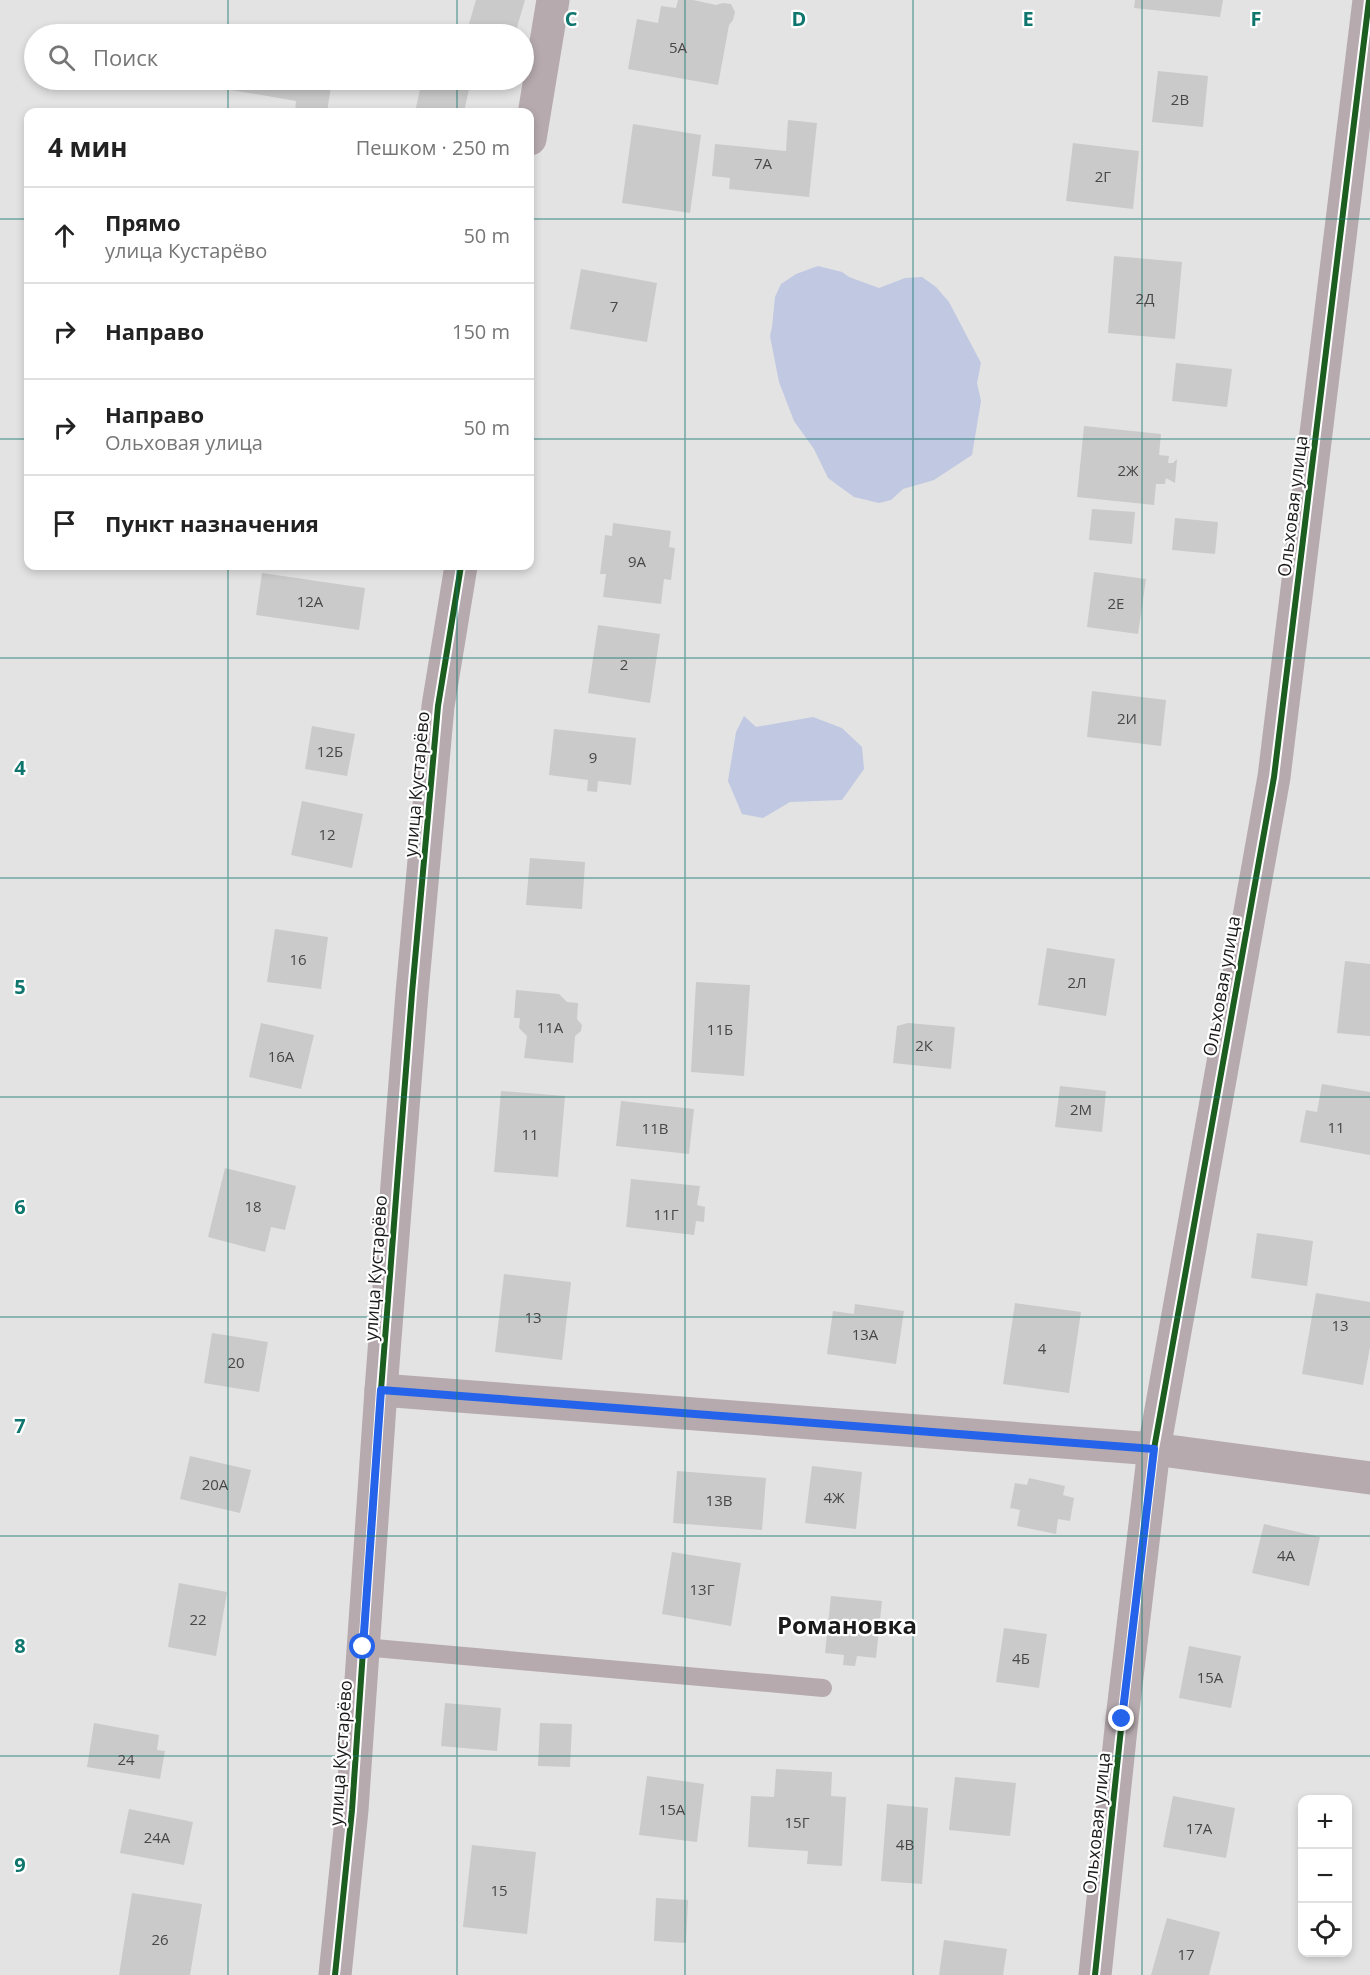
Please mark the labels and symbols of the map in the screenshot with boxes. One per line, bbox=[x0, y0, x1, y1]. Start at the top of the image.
text: C bbox=[565, 5, 578, 32]
text: D bbox=[792, 5, 806, 32]
text: E bbox=[1022, 5, 1034, 32]
text: F bbox=[1251, 5, 1261, 32]
house number: 5А bbox=[669, 37, 688, 57]
house number: 2В bbox=[1171, 89, 1189, 109]
house number: 7А bbox=[754, 153, 773, 173]
house number: 2Г bbox=[1095, 166, 1111, 186]
house number: 2Д bbox=[1136, 288, 1154, 308]
house number: 7 bbox=[610, 296, 618, 316]
street label: Ольховая улица bbox=[1271, 434, 1313, 578]
house number: 2Ж bbox=[1117, 460, 1139, 480]
house number: 9А bbox=[628, 551, 647, 571]
house number: 12А bbox=[297, 591, 324, 611]
house number: 2Е bbox=[1108, 593, 1124, 613]
house number: 2 bbox=[620, 654, 628, 674]
house number: 2И bbox=[1117, 708, 1137, 728]
street label: улица Кустарёво bbox=[398, 710, 434, 858]
house number: 12Б bbox=[317, 741, 343, 761]
house number: 9 bbox=[589, 747, 597, 767]
text: 4 bbox=[14, 754, 26, 781]
house number: 12 bbox=[318, 824, 336, 844]
street label: Ольховая улица bbox=[1197, 914, 1245, 1058]
house number: 16 bbox=[289, 949, 307, 969]
house number: 2Л bbox=[1067, 972, 1087, 992]
text: 5 bbox=[14, 973, 26, 1000]
house number: 11А bbox=[537, 1017, 564, 1037]
house number: 11Б bbox=[707, 1019, 733, 1039]
house number: 2К bbox=[915, 1035, 934, 1055]
house number: 16А bbox=[268, 1046, 295, 1066]
house number: 2М bbox=[1070, 1099, 1092, 1119]
house number: 11 bbox=[1327, 1117, 1345, 1137]
house number: 11В bbox=[642, 1118, 668, 1138]
house number: 11 bbox=[521, 1124, 539, 1144]
text: 6 bbox=[14, 1193, 26, 1220]
street label: улица Кустарёво bbox=[358, 1194, 392, 1342]
house number: 18 bbox=[244, 1196, 262, 1216]
house number: 11Г bbox=[654, 1204, 679, 1224]
house number: 13 bbox=[524, 1307, 542, 1327]
house number: 13 bbox=[1331, 1315, 1349, 1335]
house number: 13А bbox=[852, 1324, 879, 1344]
house number: 4 bbox=[1038, 1338, 1047, 1358]
house number: 20 bbox=[227, 1352, 245, 1372]
text: 7 bbox=[14, 1412, 26, 1439]
house number: 20А bbox=[202, 1474, 229, 1494]
house number: 4Ж bbox=[823, 1487, 845, 1507]
house number: 13В bbox=[706, 1490, 732, 1510]
house number: 4А bbox=[1277, 1545, 1296, 1565]
house number: 13Г bbox=[690, 1579, 715, 1599]
district label: Романовка bbox=[777, 1608, 917, 1641]
house number: 22 bbox=[189, 1609, 207, 1629]
text: 8 bbox=[14, 1632, 26, 1659]
route start bbox=[349, 1633, 375, 1659]
house number: 4Б bbox=[1012, 1648, 1030, 1668]
house number: 15А bbox=[1197, 1667, 1224, 1687]
street label: улица Кустарёво bbox=[323, 1679, 357, 1827]
route end bbox=[1108, 1705, 1134, 1731]
house number: 24 bbox=[117, 1749, 135, 1769]
street label: Ольховая улица bbox=[1077, 1751, 1115, 1895]
house number: 15А bbox=[659, 1799, 686, 1819]
house number: 15Г bbox=[785, 1812, 810, 1832]
house number: 17А bbox=[1186, 1818, 1213, 1838]
house number: 24А bbox=[144, 1827, 171, 1847]
house number: 4В bbox=[896, 1834, 914, 1854]
text: 9 bbox=[14, 1851, 26, 1878]
house number: 15 bbox=[490, 1880, 508, 1900]
house number: 26 bbox=[151, 1929, 169, 1949]
house number: 17 bbox=[1177, 1944, 1195, 1964]

